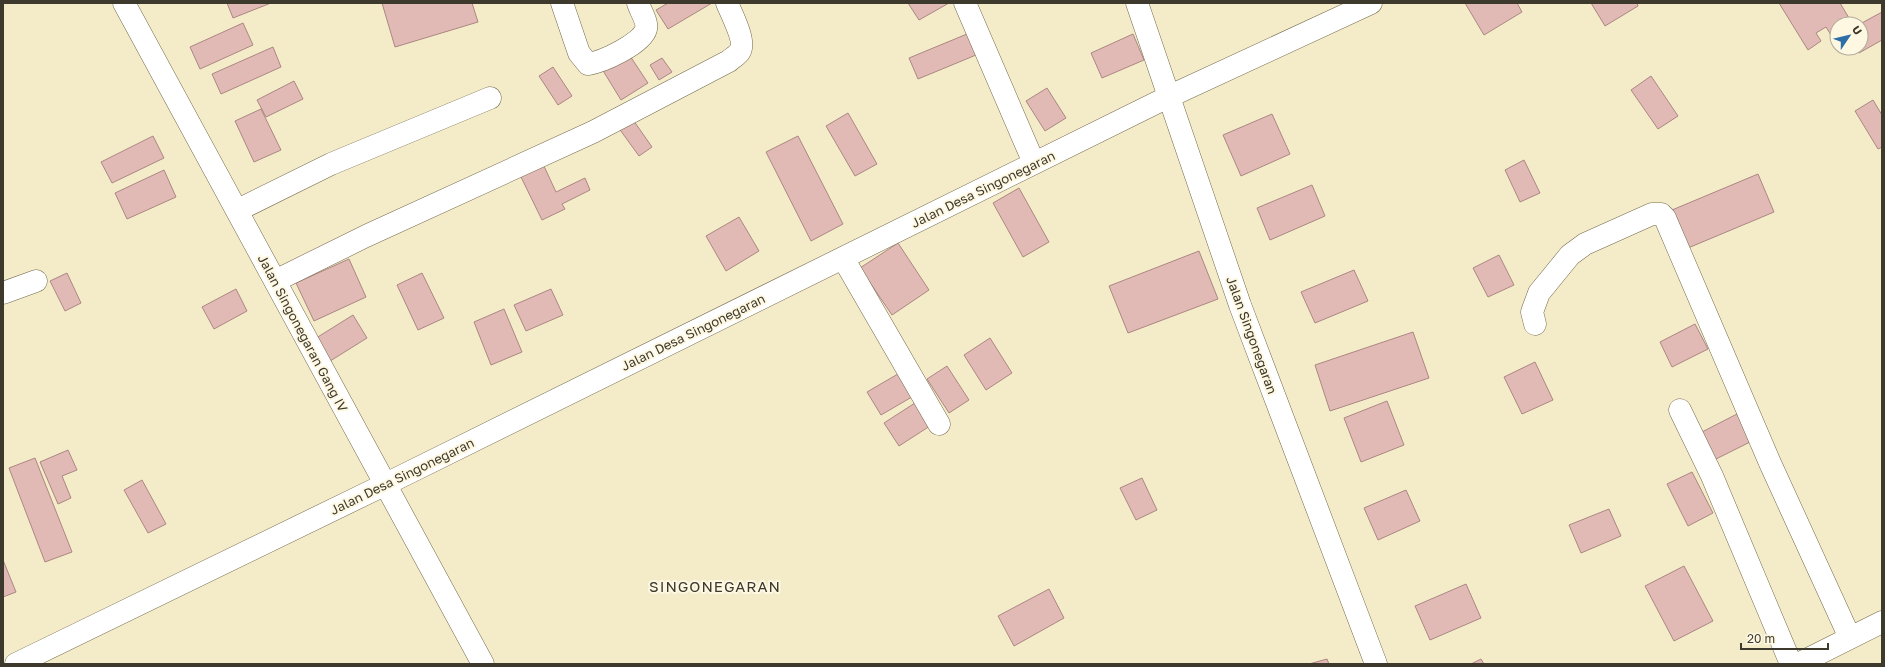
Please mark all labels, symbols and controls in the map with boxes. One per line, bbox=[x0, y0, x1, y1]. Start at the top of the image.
north arrow bbox=[1829, 16, 1869, 56]
text: U bbox=[1850, 23, 1865, 37]
street label: Jalan Desa Singonegaran bbox=[908, 147, 1058, 231]
street label: Jalan Singonegaran Gang IV bbox=[255, 252, 351, 415]
street label: Jalan Singonegaran bbox=[1223, 274, 1281, 396]
street label: Jalan Desa Singonegaran bbox=[618, 290, 768, 374]
street label: Jalan Desa Singonegaran bbox=[327, 434, 477, 518]
district label: SINGONEGARAN bbox=[649, 577, 781, 595]
scale bar bbox=[1741, 625, 1828, 651]
text: 20 m bbox=[1747, 631, 1775, 646]

